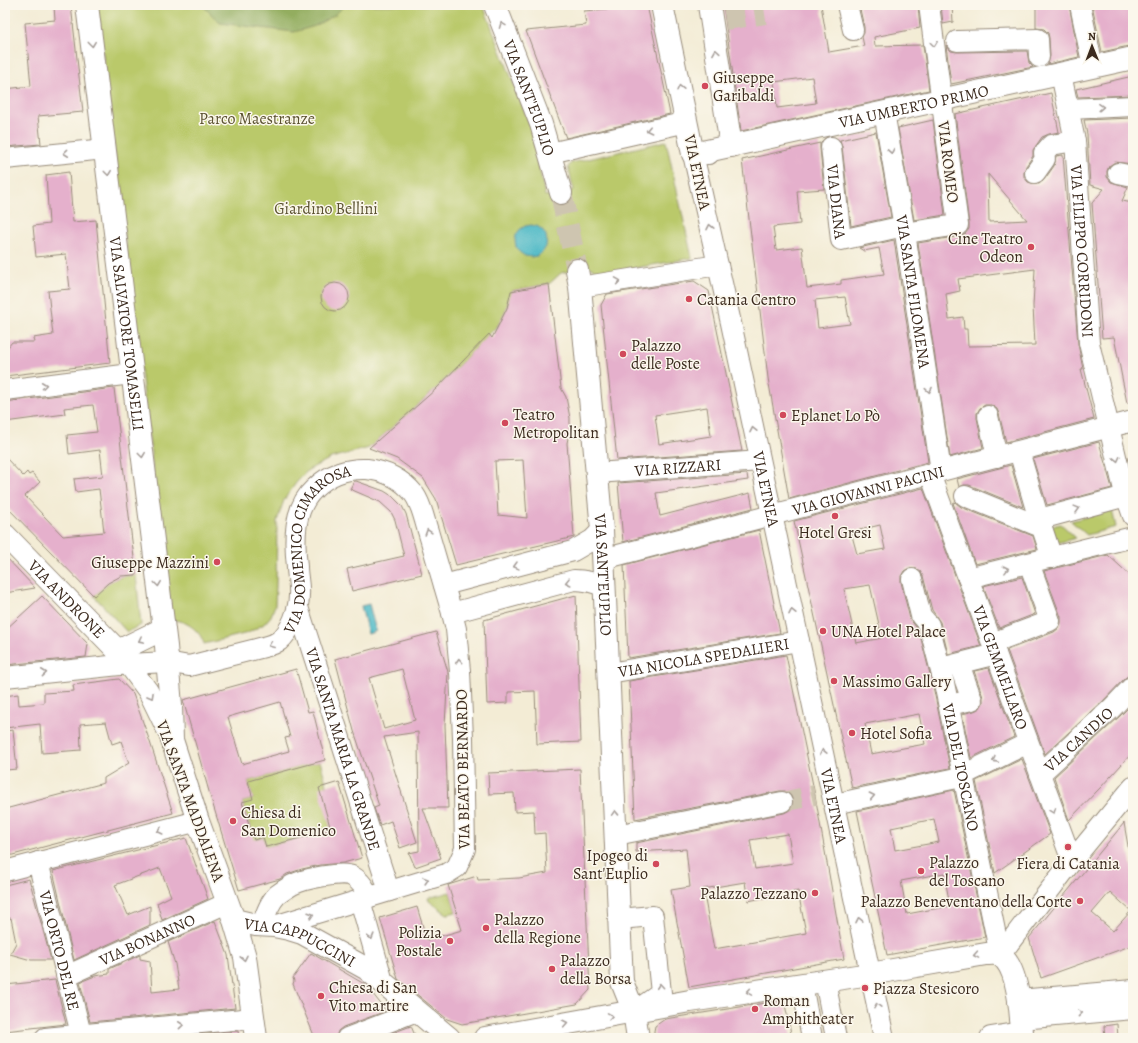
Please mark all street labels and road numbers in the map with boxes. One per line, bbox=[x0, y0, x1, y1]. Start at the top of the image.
street label: VIA SANT'EUPLIO bbox=[497, 36, 560, 159]
street label: VIA UMBERTO PRIMO bbox=[836, 80, 991, 134]
street label: VIA ROMEO bbox=[932, 119, 964, 204]
street label: VIA ETNEA bbox=[678, 132, 716, 212]
street label: VIA DIANA bbox=[821, 162, 851, 241]
street label: VIA FILIPPO CORRIDONI bbox=[1065, 163, 1099, 339]
street label: VIA SANTA FILOMENA bbox=[890, 212, 935, 370]
street label: VIA SALVATORE TOMASELLI bbox=[104, 234, 149, 432]
street label: VIA ETNEA bbox=[747, 449, 784, 530]
street label: VIA RIZZARI bbox=[633, 454, 722, 482]
street label: VIA DOMENICO CIMAROSA bbox=[278, 460, 354, 639]
street label: VIA GIOVANNI PACINI bbox=[789, 461, 947, 521]
street label: VIA SANT'EUPLIO bbox=[588, 512, 617, 636]
street label: VIA ANDRONE bbox=[22, 555, 110, 644]
street label: VIA GEMMELLARO bbox=[967, 601, 1033, 733]
street label: VIA NICOLA SPEDALIERI bbox=[616, 633, 791, 683]
street label: VIA SANTA MARIA LA GRANDE bbox=[299, 644, 385, 853]
street label: VIA BEATO BERNARDO bbox=[451, 689, 475, 850]
street label: VIA DEL TOSCANO bbox=[936, 701, 984, 833]
street label: VIA CANDIO bbox=[1039, 702, 1119, 778]
street label: VIA SANTA MADDALENA bbox=[150, 717, 230, 886]
street label: VIA ETNEA bbox=[814, 765, 852, 846]
street label: VIA ORTO DEL RE bbox=[33, 887, 85, 1013]
street label: VIA BONANNO bbox=[95, 909, 199, 972]
street label: VIA CAPPUCCINI bbox=[241, 912, 359, 973]

